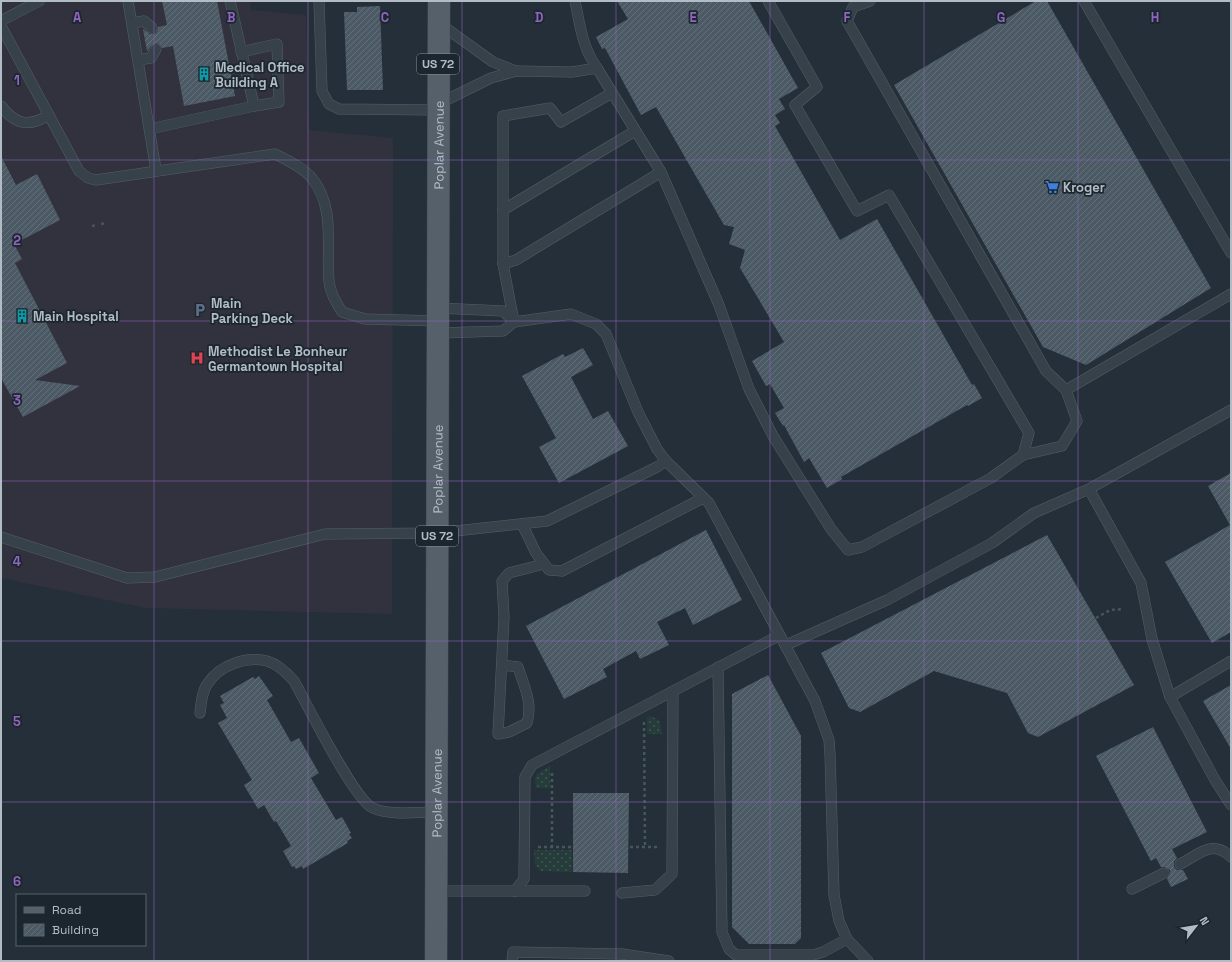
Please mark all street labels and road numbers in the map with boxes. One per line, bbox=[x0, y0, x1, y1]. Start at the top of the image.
road number: US 72 bbox=[417, 54, 459, 74]
street label: Poplar Avenue bbox=[430, 101, 448, 189]
street label: Poplar Avenue bbox=[429, 425, 447, 513]
road number: US 72 bbox=[416, 526, 458, 546]
street label: Poplar Avenue bbox=[428, 749, 446, 837]

